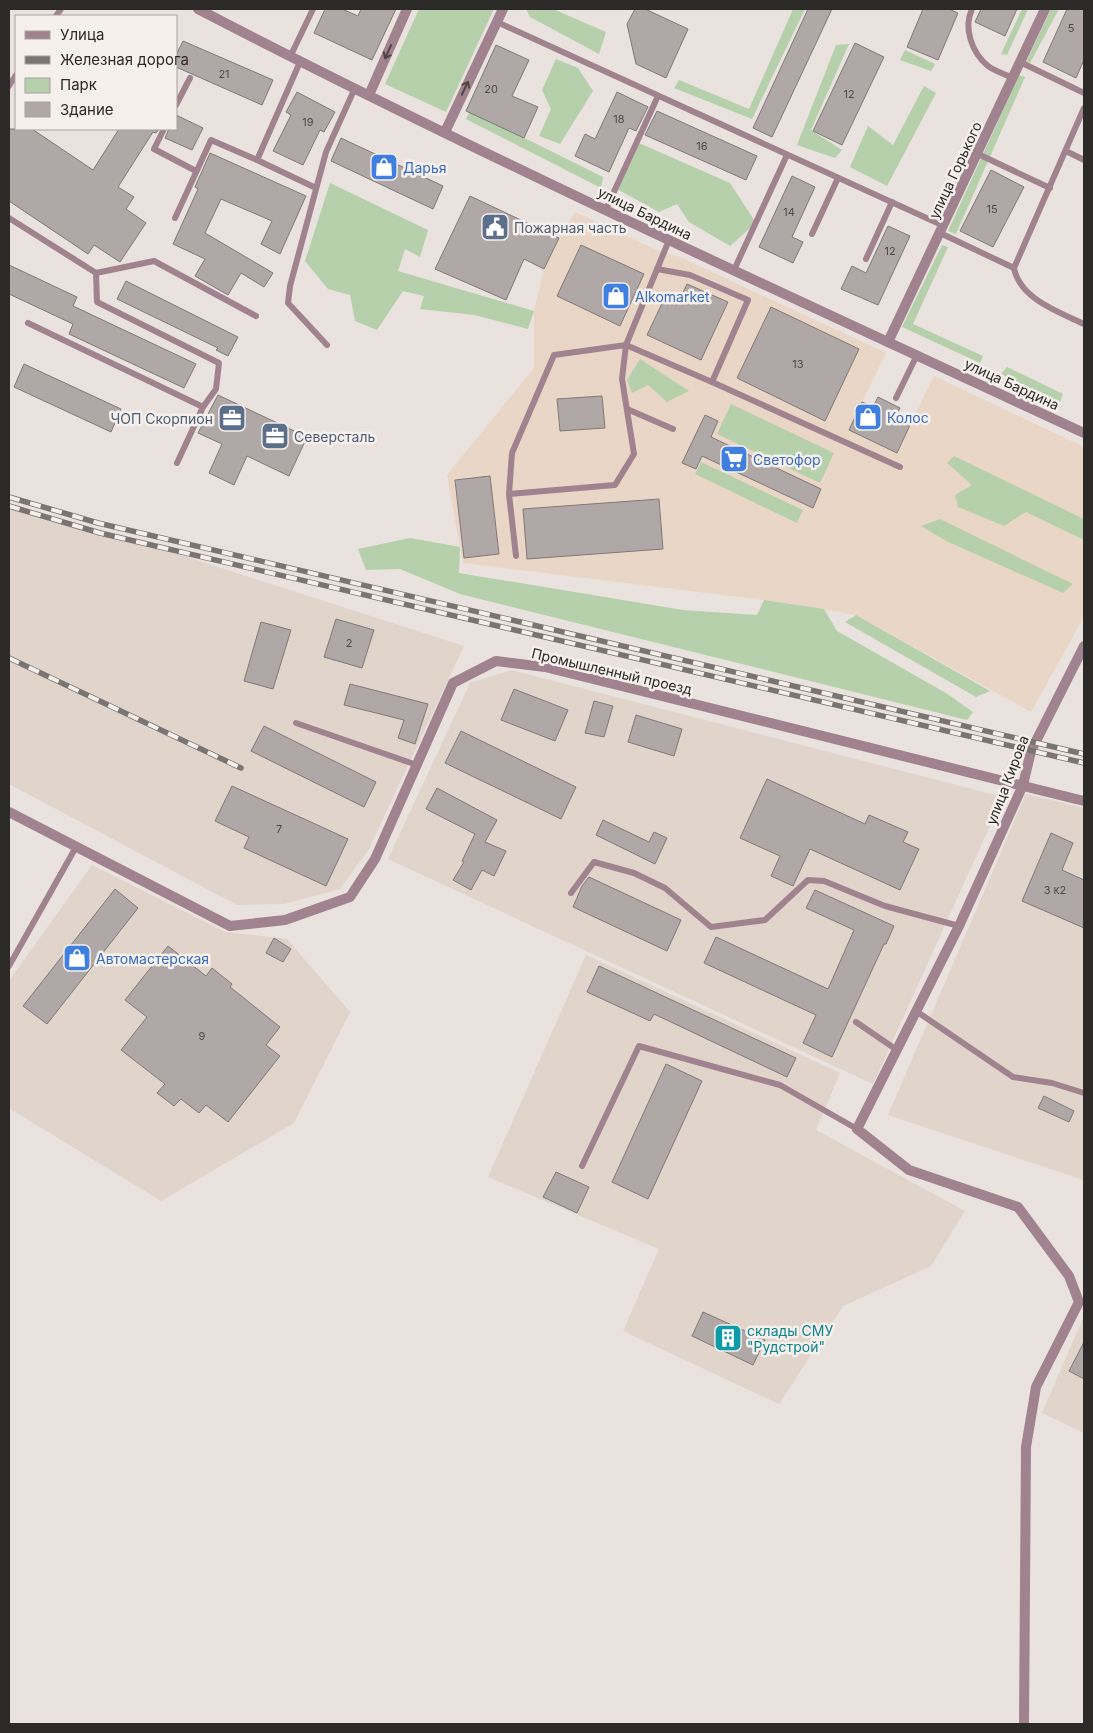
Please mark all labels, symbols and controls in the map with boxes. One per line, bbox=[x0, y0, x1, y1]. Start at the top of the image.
legend bbox=[15, 15, 178, 130]
house number: 5 bbox=[1068, 21, 1075, 35]
text: Улица bbox=[60, 25, 104, 44]
one-way arrow bbox=[383, 44, 392, 59]
text: Железная дорога bbox=[60, 50, 189, 69]
house number: 21 bbox=[218, 67, 230, 81]
text: Парк bbox=[60, 75, 97, 94]
one-way arrow bbox=[461, 81, 471, 96]
house number: 20 bbox=[484, 82, 498, 96]
house number: 12 bbox=[843, 87, 855, 101]
text: Здание bbox=[60, 100, 114, 119]
house number: 18 bbox=[613, 112, 625, 126]
house number: 19 bbox=[302, 115, 314, 129]
street label: улица Горького bbox=[925, 119, 985, 221]
house number: 16 bbox=[696, 139, 708, 153]
shop icon: Дарья bbox=[369, 152, 399, 182]
place label: Дарья bbox=[403, 159, 446, 176]
street label: улица Бардина bbox=[595, 183, 695, 243]
house number: 15 bbox=[986, 202, 998, 216]
house number: 14 bbox=[783, 205, 795, 219]
public building icon: Пожарная часть bbox=[480, 212, 510, 242]
place label: Пожарная часть bbox=[514, 219, 627, 236]
house number: 12 bbox=[884, 244, 896, 258]
shop icon: Alkomarket bbox=[601, 281, 631, 311]
place label: Alkomarket bbox=[635, 288, 710, 305]
street label: улица Бардина bbox=[962, 355, 1062, 413]
house number: 13 bbox=[792, 357, 804, 371]
shop icon: Колос bbox=[853, 402, 883, 432]
office icon: ЧОП Скорпион bbox=[217, 403, 247, 433]
place label: Колос bbox=[887, 409, 929, 426]
place label: ЧОП Скорпион bbox=[111, 410, 213, 427]
office icon: Северсталь bbox=[260, 421, 290, 451]
place label: Северсталь bbox=[294, 428, 375, 445]
supermarket icon: Светофор bbox=[719, 444, 749, 474]
place label: Светофор bbox=[753, 451, 821, 468]
house number: 2 bbox=[346, 636, 352, 650]
street label: Промышленный проезд bbox=[530, 644, 694, 698]
street label: улица Кирова bbox=[982, 733, 1032, 827]
house number: 7 bbox=[276, 822, 282, 836]
house number: 3 к2 bbox=[1044, 883, 1066, 897]
shop icon: Автомастерская bbox=[62, 943, 92, 973]
place label: Автомастерская bbox=[96, 950, 209, 967]
house number: 9 bbox=[199, 1029, 206, 1043]
place label: склады СМУ "Рудстрой" bbox=[747, 1322, 833, 1355]
building icon: склады СМУ "Рудстрой" bbox=[713, 1323, 743, 1353]

